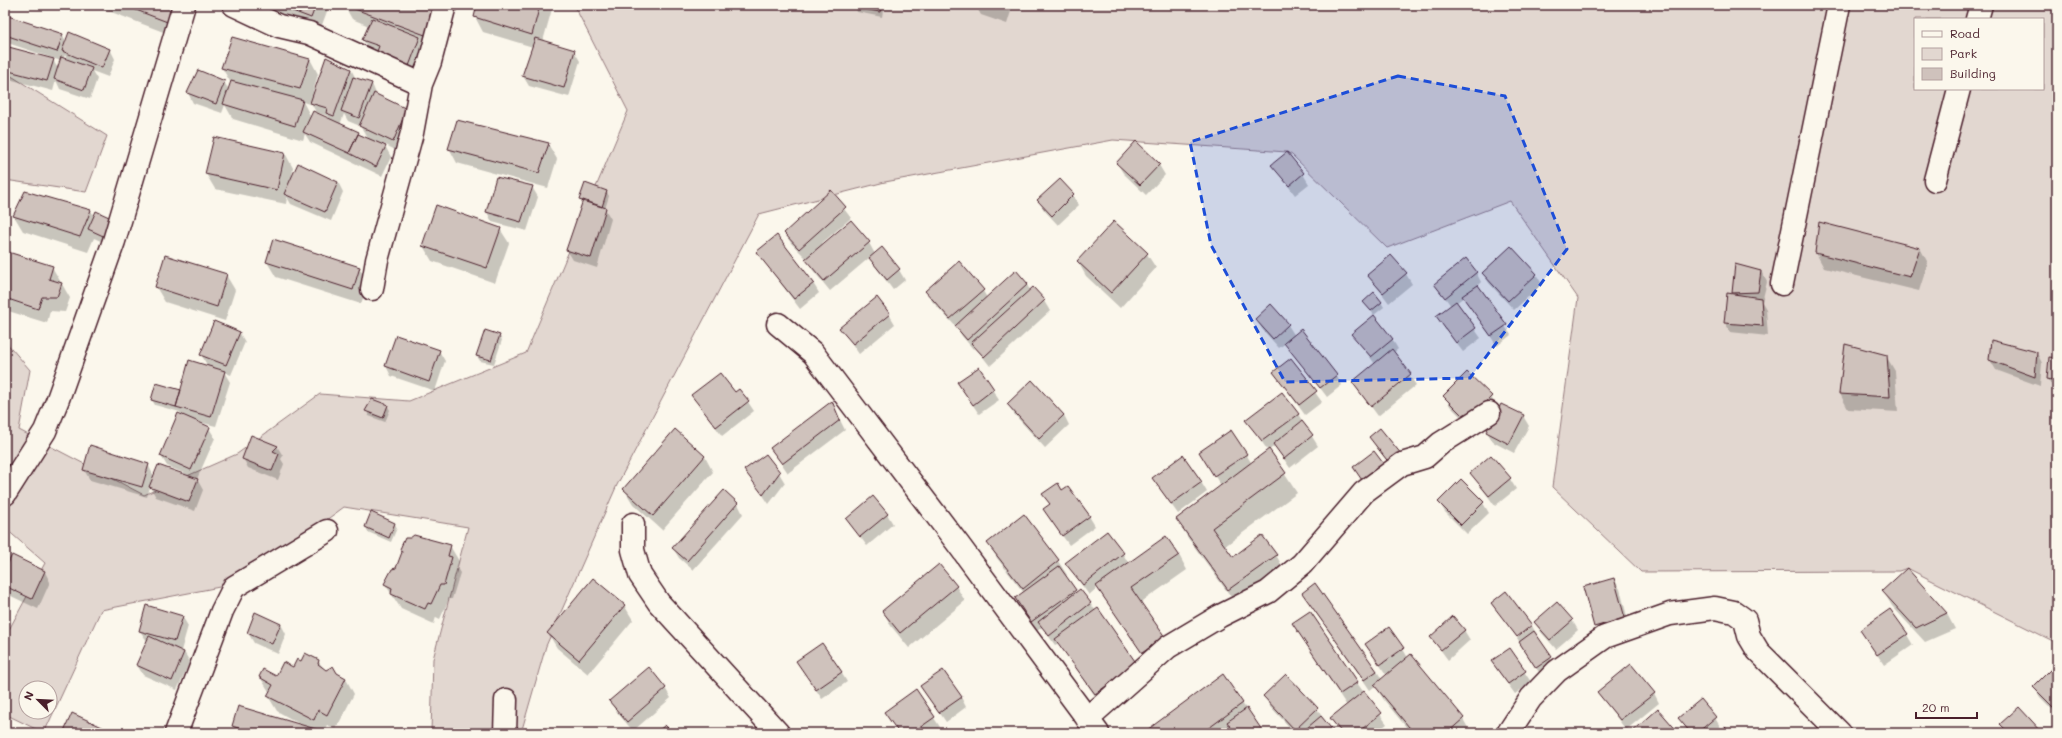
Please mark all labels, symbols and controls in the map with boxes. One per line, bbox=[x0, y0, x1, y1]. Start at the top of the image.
legend bbox=[1914, 18, 2044, 90]
text: Road bbox=[1950, 25, 1980, 41]
text: Park bbox=[1950, 45, 1977, 61]
text: Building bbox=[1950, 65, 1996, 81]
north arrow bbox=[18, 680, 58, 720]
text: N bbox=[20, 689, 37, 703]
scale bar bbox=[1916, 694, 1977, 720]
text: 20 m bbox=[1922, 699, 1950, 715]

